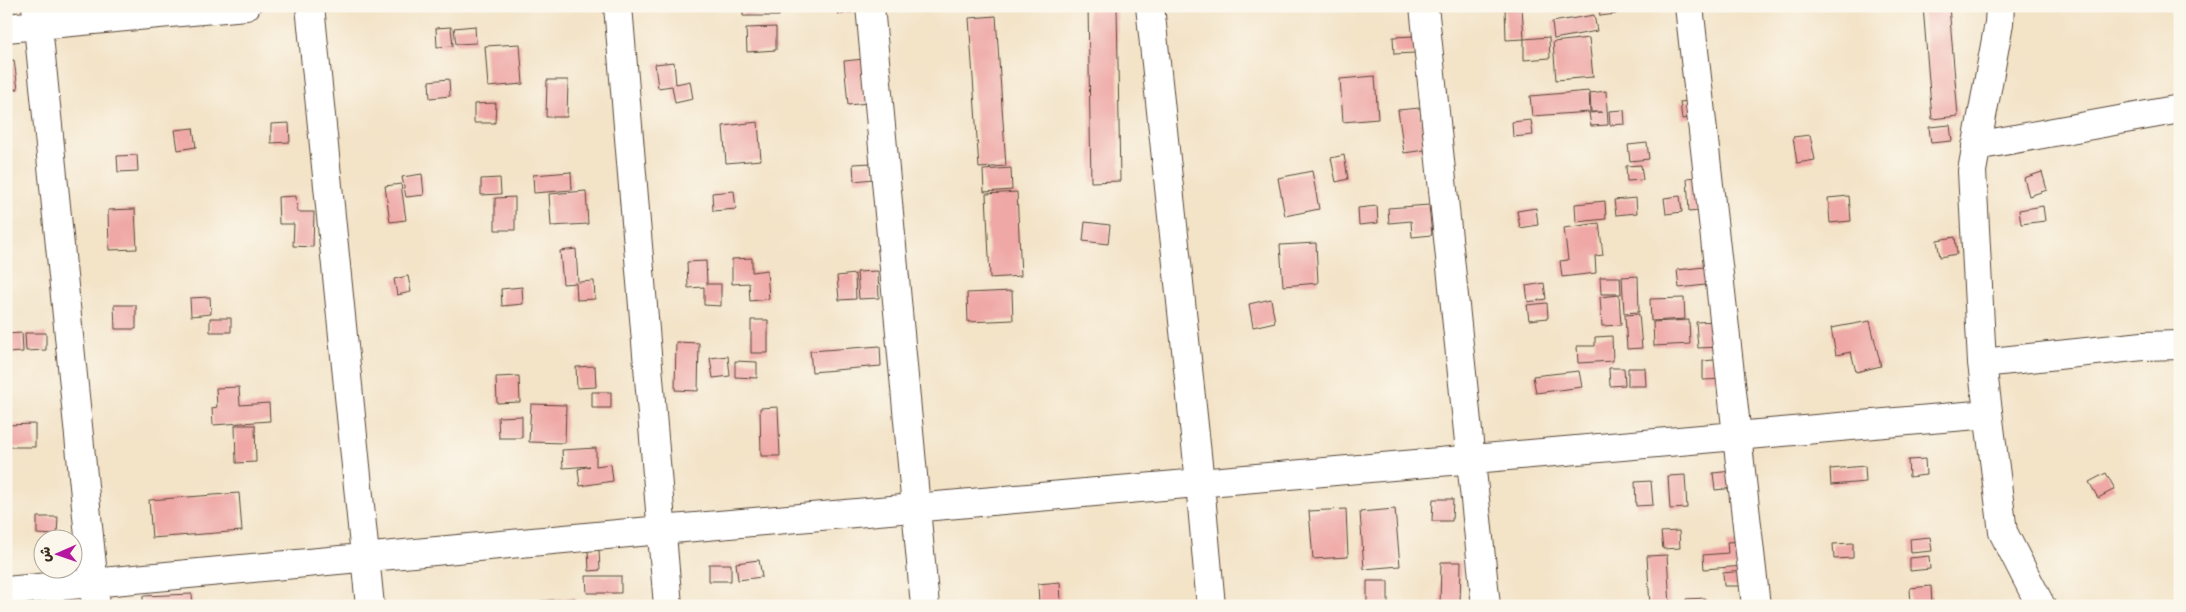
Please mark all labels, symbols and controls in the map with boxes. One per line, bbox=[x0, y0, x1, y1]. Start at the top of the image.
north arrow bbox=[32, 530, 82, 580]
text: ش bbox=[35, 546, 54, 563]

